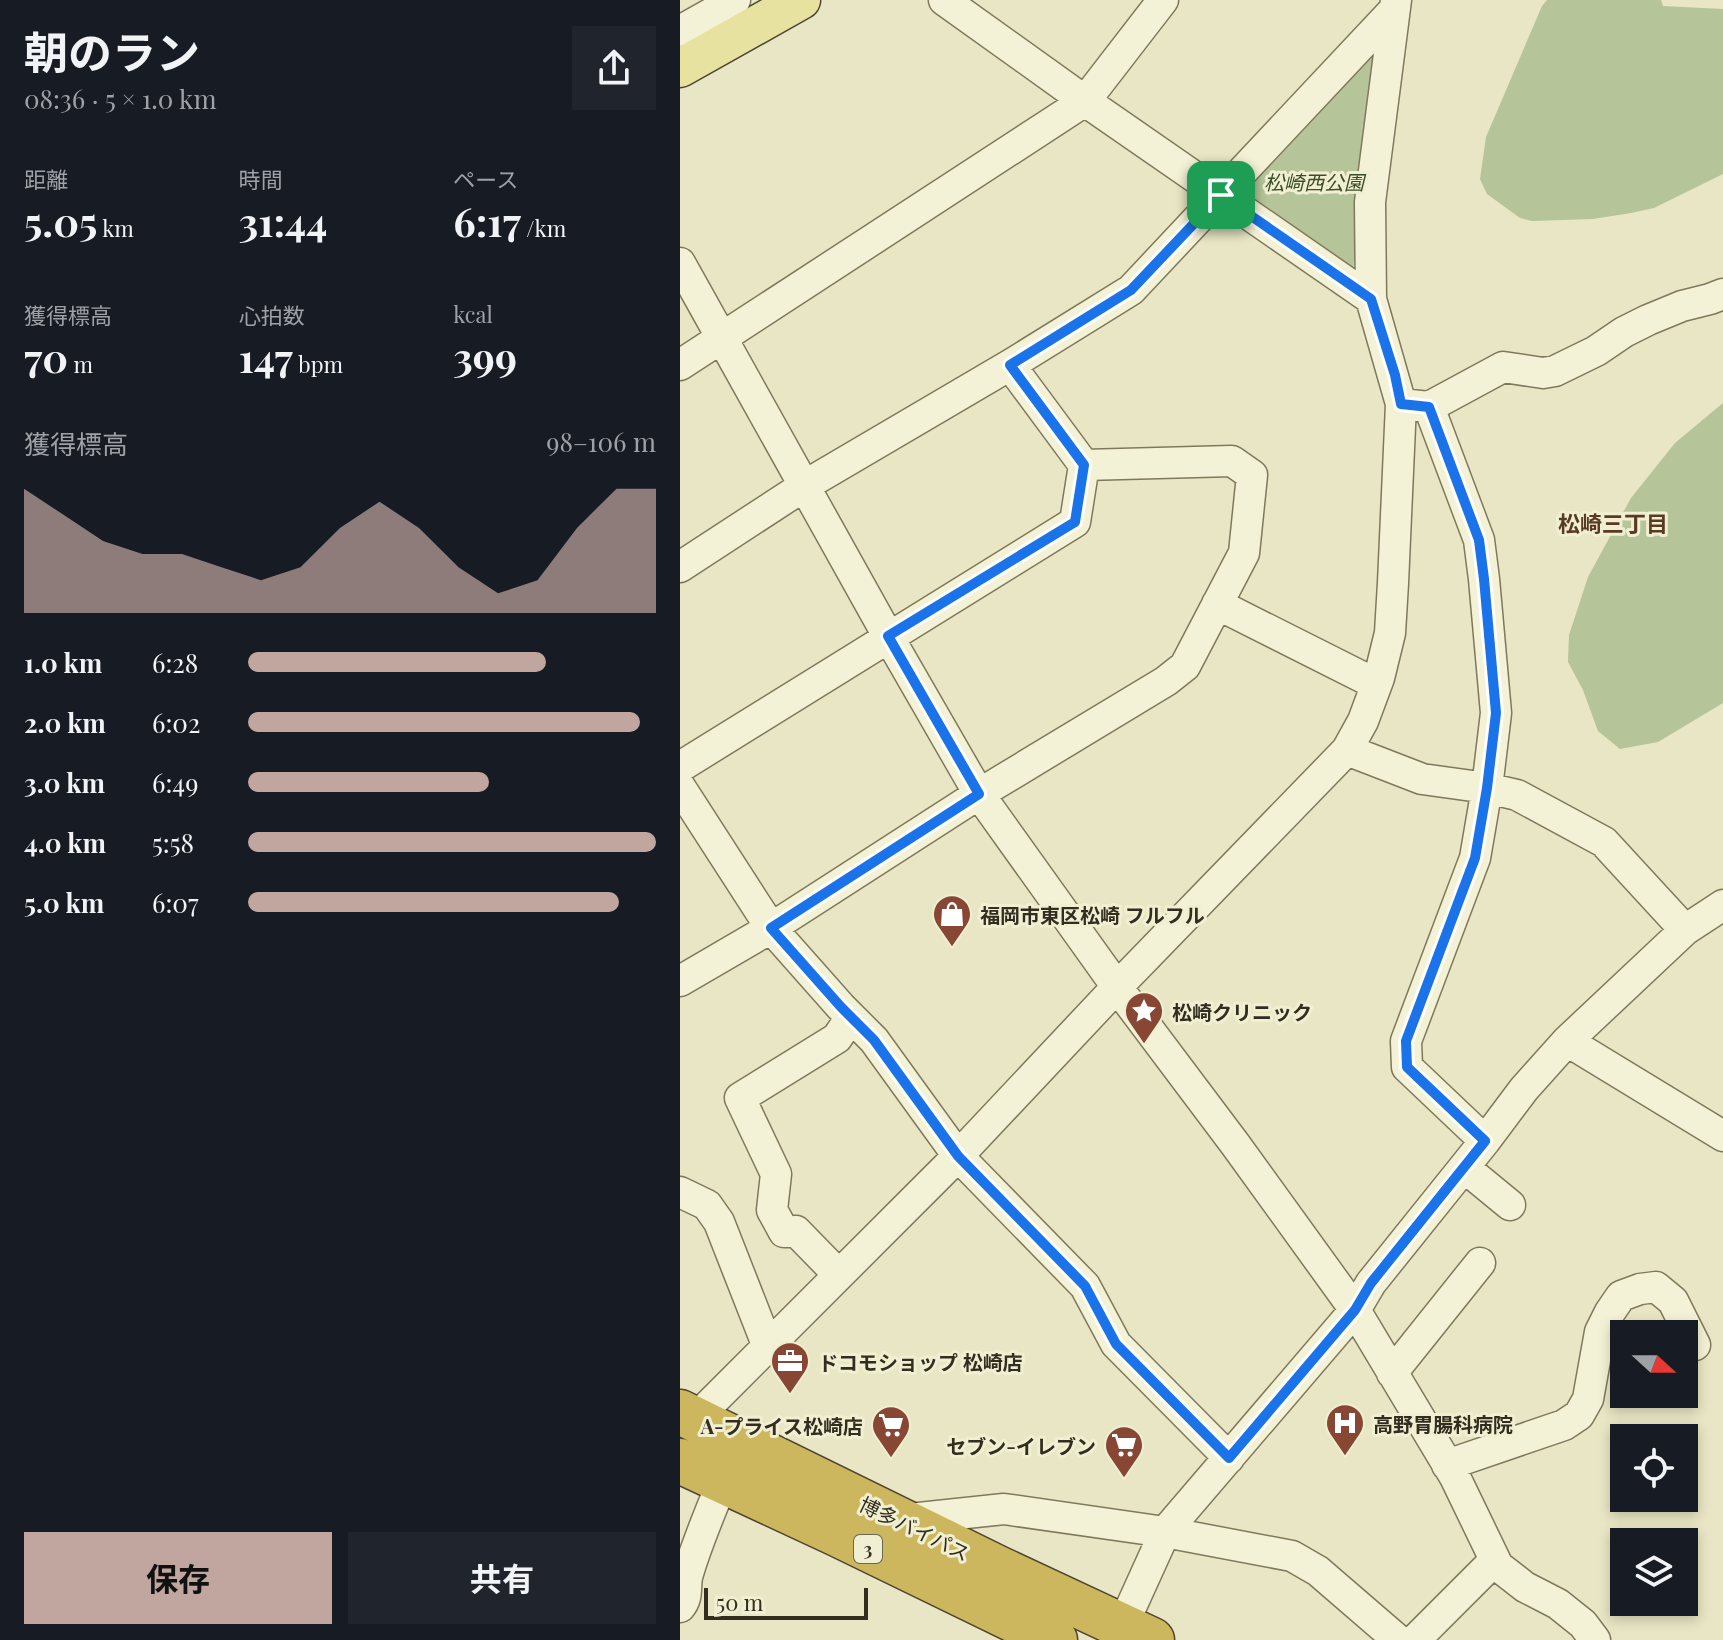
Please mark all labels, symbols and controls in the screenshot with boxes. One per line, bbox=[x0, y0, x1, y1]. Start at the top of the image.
text: 朝のラン bbox=[24, 21, 200, 80]
button: share bbox=[572, 26, 656, 110]
text: 08:36 · 5 × 1.0 km bbox=[24, 81, 217, 116]
pin bbox=[1187, 161, 1255, 229]
text: 距離 bbox=[24, 164, 68, 194]
text: 時間 bbox=[239, 164, 283, 194]
text: ペース bbox=[453, 164, 518, 194]
park label: 松崎西公園 bbox=[1264, 168, 1367, 195]
icon: arrive bbox=[1199, 173, 1243, 217]
text: 5.05 bbox=[24, 194, 97, 247]
text: 31:44 bbox=[239, 194, 327, 247]
text: 6:17 bbox=[453, 194, 521, 247]
text: km bbox=[97, 213, 134, 243]
text: /km bbox=[521, 213, 566, 243]
text: kcal bbox=[453, 299, 493, 329]
text: 獲得標高 bbox=[24, 300, 112, 330]
text: 心拍数 bbox=[239, 300, 305, 330]
text: 399 bbox=[453, 329, 517, 382]
text: 70 bbox=[24, 330, 68, 383]
text: 147 bbox=[239, 330, 293, 383]
text: m bbox=[68, 349, 93, 379]
text: bpm bbox=[293, 349, 343, 379]
text: 98–106 m bbox=[546, 424, 656, 459]
text: 獲得標高 bbox=[24, 426, 128, 461]
district label: 松崎三丁目 bbox=[1558, 508, 1668, 538]
text: 1.0 km bbox=[24, 645, 102, 680]
text: 6:28 bbox=[152, 645, 198, 680]
text: 2.0 km bbox=[24, 705, 106, 740]
text: 6:02 bbox=[152, 705, 200, 740]
text: 3.0 km bbox=[24, 765, 105, 800]
text: 6:49 bbox=[152, 765, 198, 800]
text: 4.0 km bbox=[24, 825, 106, 860]
text: 5:58 bbox=[152, 825, 194, 860]
text: 5.0 km bbox=[24, 885, 104, 920]
text: 6:07 bbox=[152, 885, 199, 920]
shop icon: 福岡市東区松崎 フルフル bbox=[931, 893, 973, 948]
place label: 福岡市東区松崎 フルフル bbox=[980, 901, 1205, 928]
place icon: 松崎クリニック bbox=[1123, 990, 1165, 1045]
place label: 松崎クリニック bbox=[1172, 998, 1312, 1025]
north arrow bbox=[1610, 1320, 1698, 1408]
map controls bbox=[1610, 1320, 1698, 1616]
office icon: ドコモショップ 松崎店 bbox=[769, 1340, 811, 1395]
place label: ドコモショップ 松崎店 bbox=[818, 1348, 1023, 1375]
hospital icon: 高野胃腸科病院 bbox=[1324, 1402, 1366, 1457]
supermarket icon: A-プライス松崎店 bbox=[870, 1404, 912, 1459]
place label: 高野胃腸科病院 bbox=[1373, 1410, 1513, 1437]
place label: A-プライス松崎店 bbox=[700, 1412, 863, 1439]
supermarket icon: セブン-イレブン bbox=[1103, 1424, 1145, 1479]
button: locate bbox=[1610, 1424, 1698, 1512]
place label: セブン-イレブン bbox=[946, 1432, 1096, 1459]
street label: 博多バイパス bbox=[855, 1490, 975, 1566]
button: layers bbox=[1610, 1528, 1698, 1616]
button: 保存 bbox=[24, 1532, 332, 1624]
button: 共有 bbox=[348, 1532, 656, 1624]
road number: 3 bbox=[854, 1535, 882, 1563]
scale bar bbox=[704, 1584, 868, 1620]
text: 50 m bbox=[716, 1587, 763, 1617]

